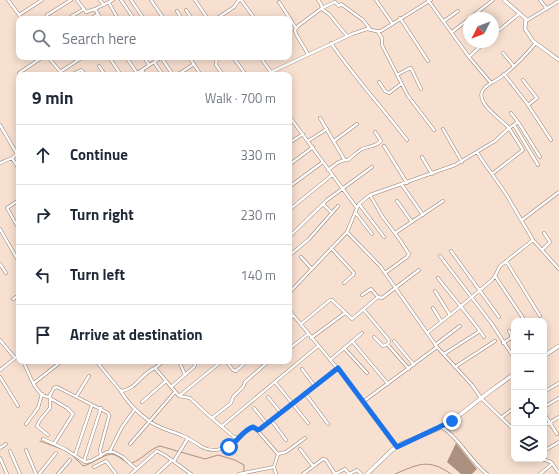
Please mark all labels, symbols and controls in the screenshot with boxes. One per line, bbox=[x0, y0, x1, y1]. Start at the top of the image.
north arrow bbox=[463, 12, 499, 48]
search box bbox=[16, 16, 292, 60]
icon: search bbox=[30, 27, 52, 49]
text: Search here bbox=[62, 27, 136, 50]
text: 9 min bbox=[32, 85, 73, 111]
text: Walk · 700 m bbox=[205, 88, 276, 108]
text: Continue bbox=[70, 143, 128, 166]
icon: ahead bbox=[32, 144, 54, 166]
text: 330 m bbox=[240, 145, 276, 165]
text: Turn right bbox=[70, 203, 134, 226]
icon: right bbox=[32, 204, 54, 226]
text: 230 m bbox=[240, 205, 276, 225]
text: Turn left bbox=[70, 263, 125, 286]
icon: left bbox=[32, 264, 54, 286]
text: 140 m bbox=[240, 265, 276, 285]
map controls bbox=[511, 318, 547, 462]
button: + bbox=[511, 318, 547, 354]
text: Arrive at destination bbox=[70, 323, 203, 346]
icon: arrive bbox=[32, 324, 54, 346]
button: − bbox=[511, 354, 547, 390]
button: locate bbox=[511, 390, 547, 426]
route end bbox=[443, 412, 461, 430]
button: layers bbox=[511, 426, 547, 462]
route start bbox=[220, 438, 238, 456]

